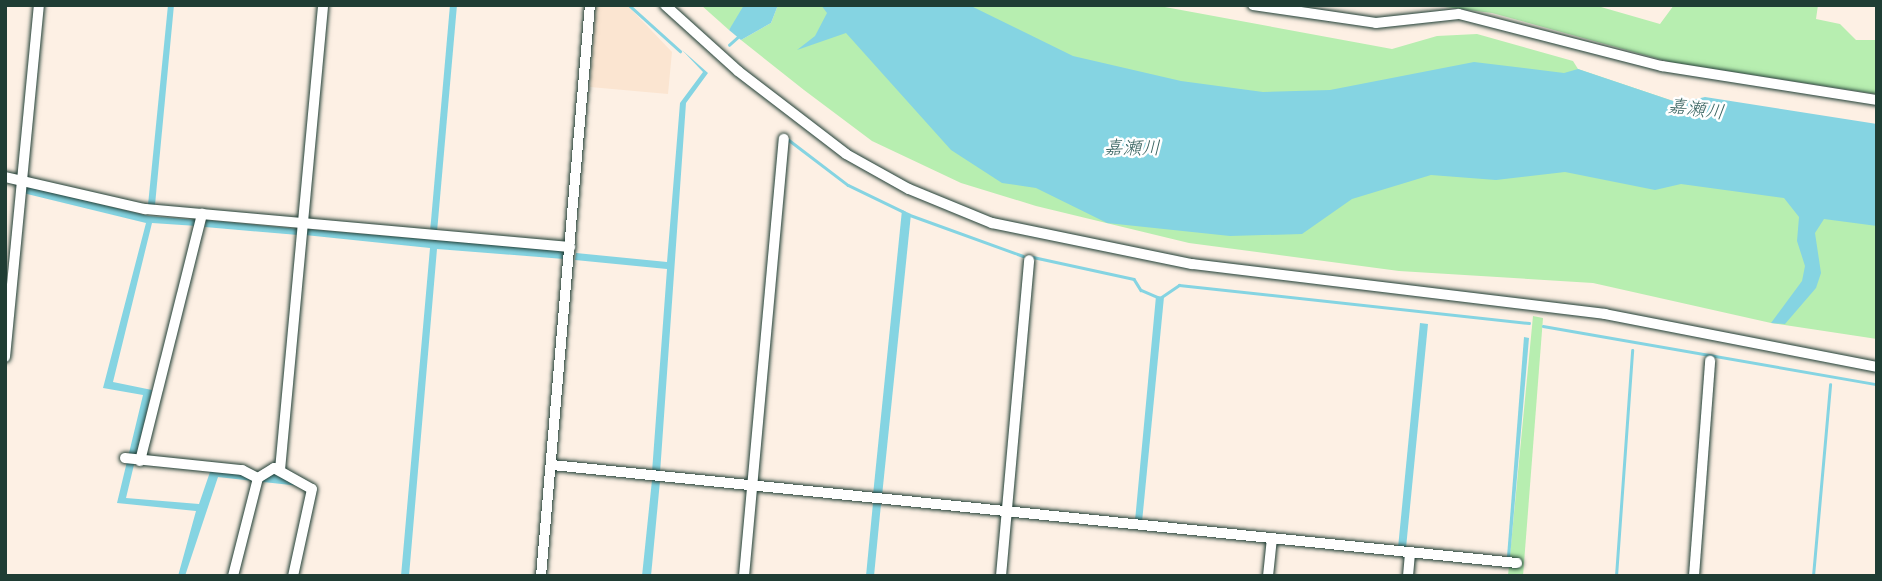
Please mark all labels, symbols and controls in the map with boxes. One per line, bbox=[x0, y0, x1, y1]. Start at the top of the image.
water label: 嘉瀬川 bbox=[1666, 94, 1726, 124]
water label: 嘉瀬川 bbox=[1104, 137, 1160, 159]

